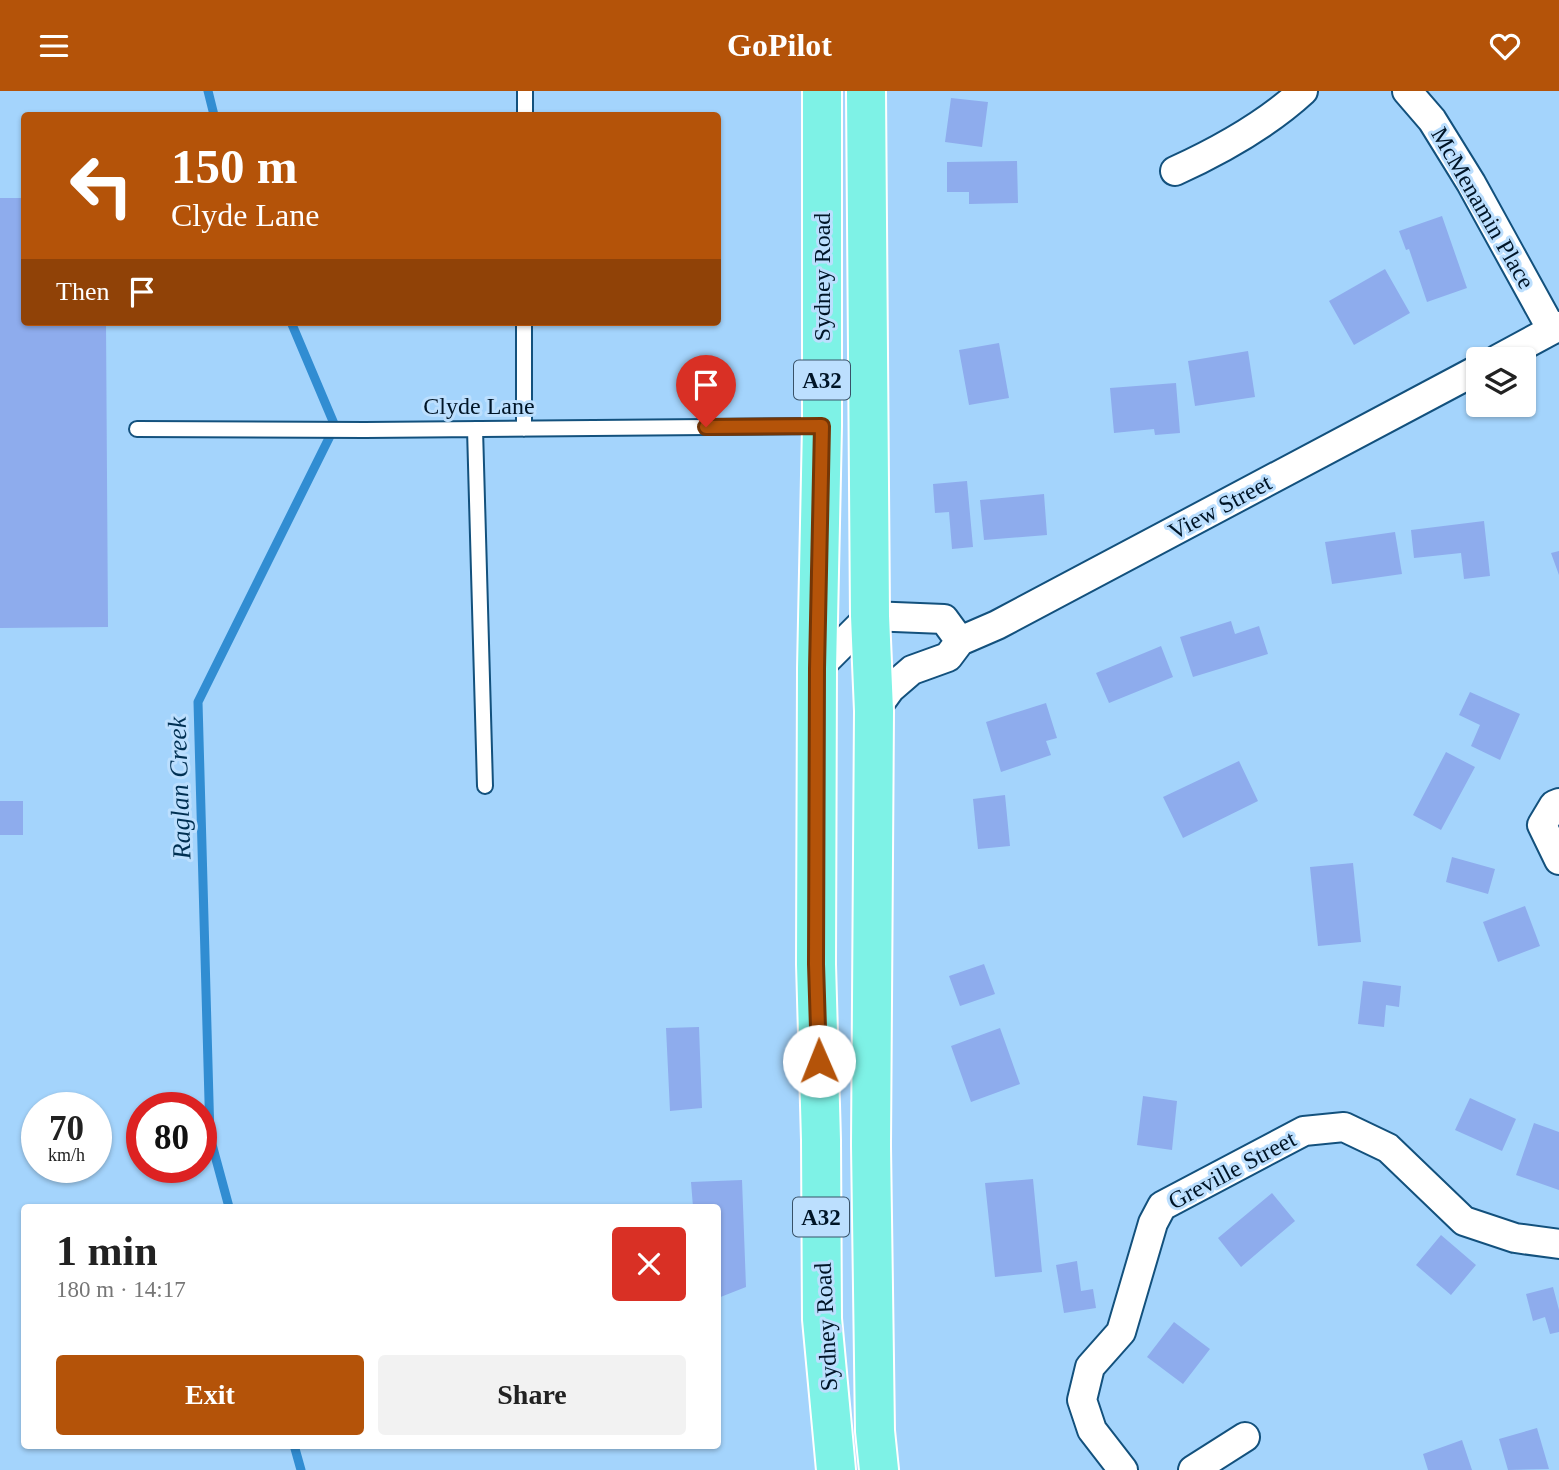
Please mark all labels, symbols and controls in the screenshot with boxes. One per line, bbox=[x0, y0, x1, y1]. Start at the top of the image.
icon: menu bbox=[35, 27, 73, 65]
text: GoPilot bbox=[727, 27, 832, 63]
icon: heart bbox=[1486, 27, 1524, 65]
street label: McMenamin Place bbox=[1426, 123, 1540, 293]
text: 150 m bbox=[171, 139, 298, 194]
icon: left bbox=[56, 140, 147, 231]
text: Clyde Lane bbox=[171, 197, 319, 233]
street label: Sydney Road bbox=[809, 213, 835, 341]
icon: arrive bbox=[123, 273, 161, 311]
text: Then bbox=[56, 277, 109, 306]
map controls bbox=[1466, 347, 1536, 417]
button: layers bbox=[1466, 347, 1536, 417]
pin bbox=[676, 355, 736, 427]
road number: A32 bbox=[794, 361, 850, 399]
icon: arrive bbox=[687, 366, 725, 404]
street label: Clyde Lane bbox=[423, 393, 535, 419]
street label: View Street bbox=[1164, 469, 1276, 545]
water label: Raglan Creek bbox=[163, 716, 197, 861]
position arrow bbox=[782, 1024, 856, 1098]
speed limit sign: 80 bbox=[126, 1092, 217, 1183]
text: 70 bbox=[49, 1109, 84, 1148]
street label: Greville Street bbox=[1164, 1125, 1300, 1214]
text: km/h bbox=[48, 1145, 85, 1165]
road number: A32 bbox=[793, 1197, 849, 1237]
button: close bbox=[612, 1227, 686, 1301]
text: 1 min bbox=[56, 1228, 158, 1274]
street label: Sydney Road bbox=[810, 1262, 842, 1392]
text: 180 m · 14:17 bbox=[56, 1277, 186, 1302]
button: Exit bbox=[56, 1355, 364, 1435]
button: Share bbox=[378, 1355, 686, 1435]

